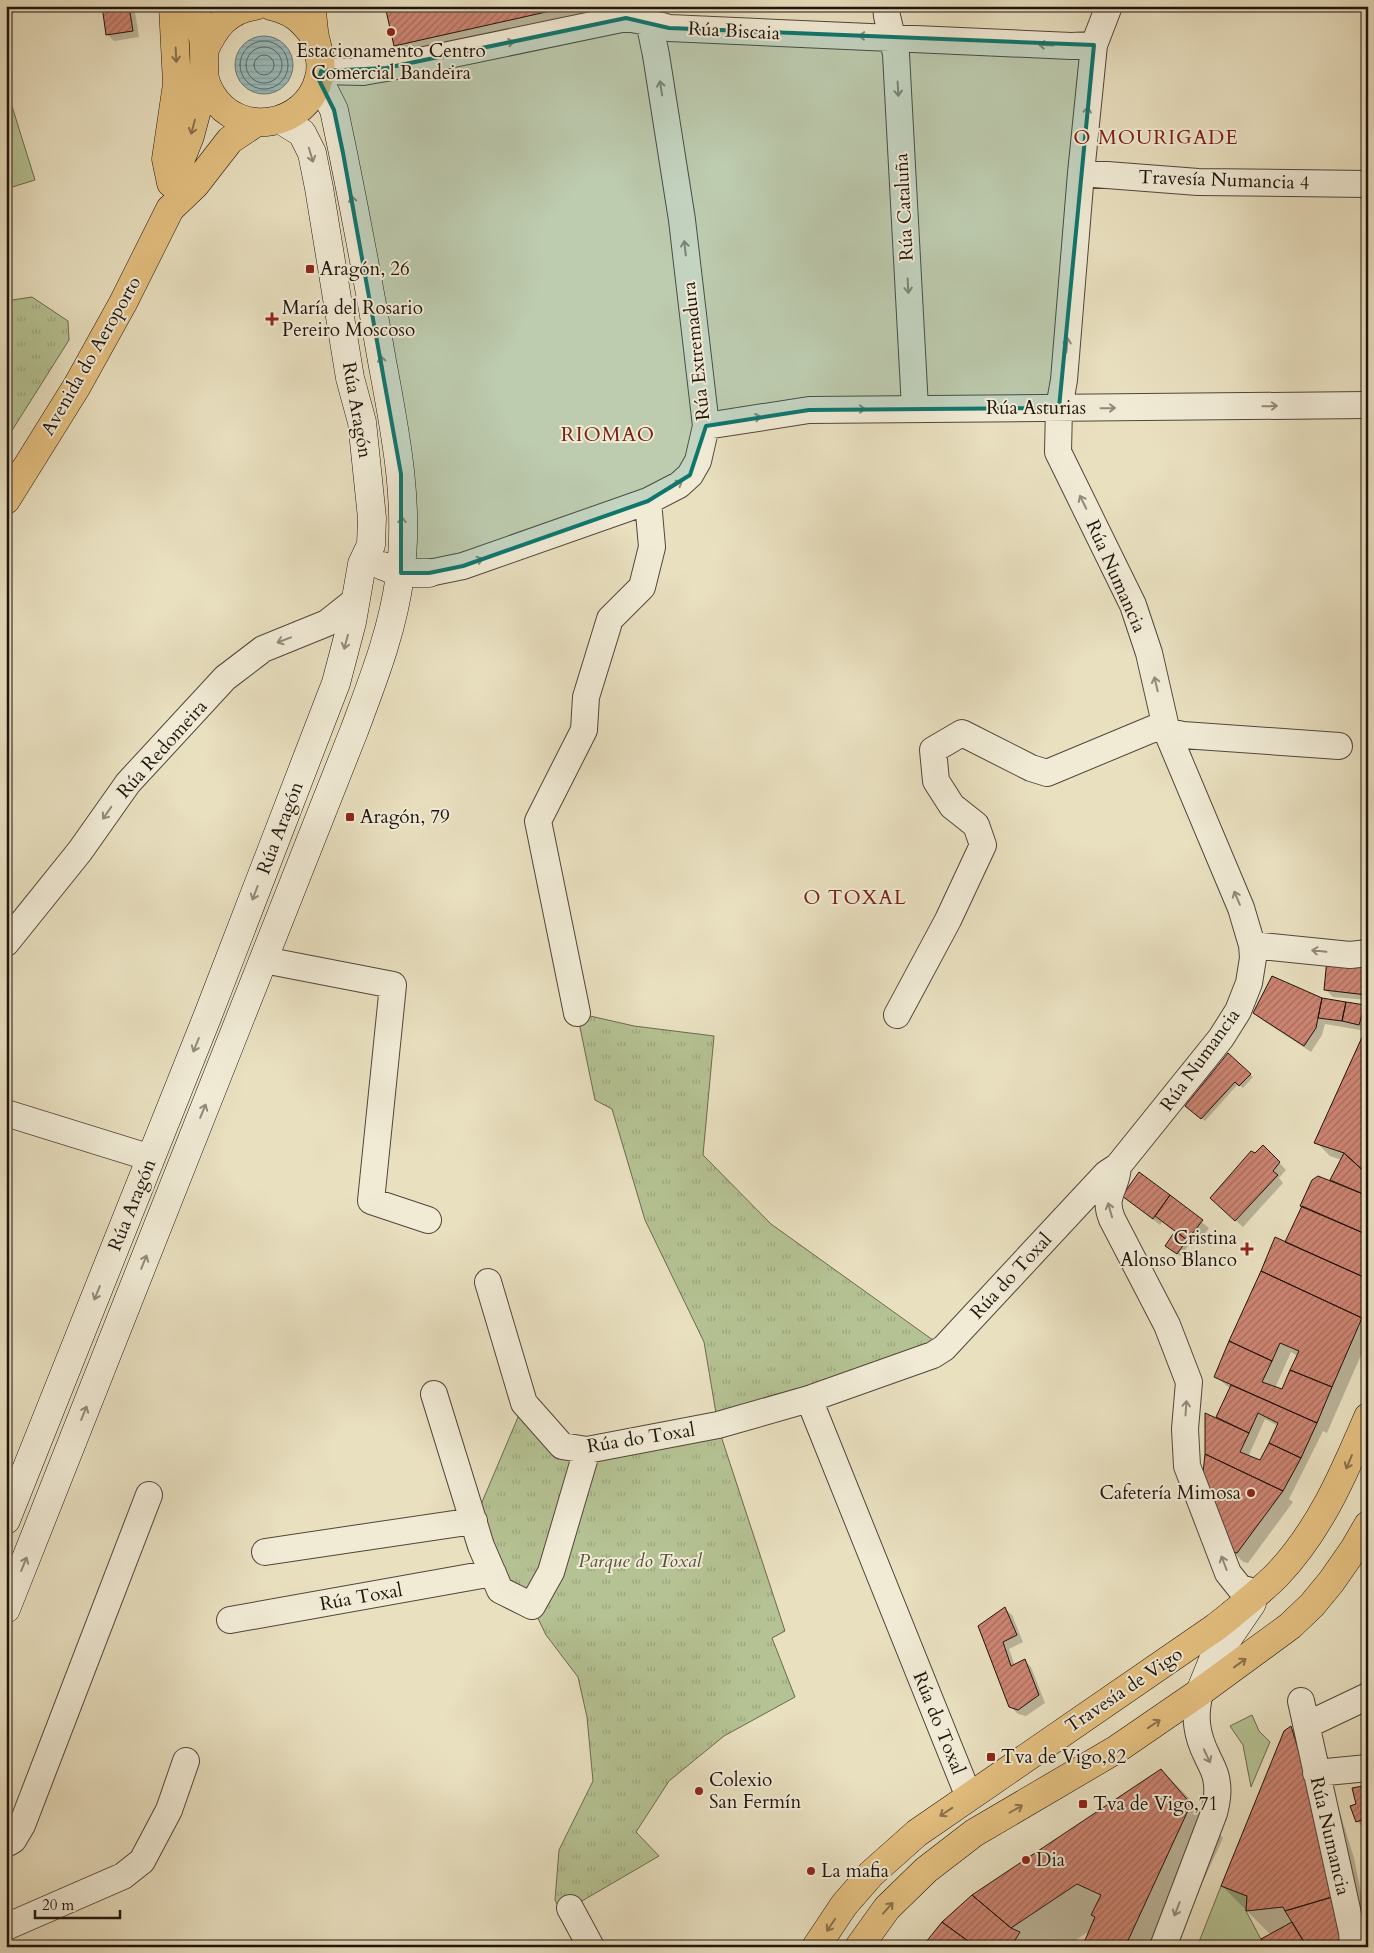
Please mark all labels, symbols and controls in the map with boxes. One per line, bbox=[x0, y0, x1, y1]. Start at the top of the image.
street label: Rúa Biscaia bbox=[687, 16, 781, 46]
marker: Estacionamento Centro Comercial Bandeira bbox=[385, 26, 397, 38]
one-way arrow bbox=[858, 32, 874, 41]
place label: Estacionamento Centro Comercial Bandeira bbox=[296, 38, 486, 86]
one-way arrow bbox=[498, 38, 514, 47]
one-way arrow bbox=[1038, 40, 1054, 49]
one-way arrow bbox=[171, 46, 181, 63]
one-way arrow bbox=[656, 80, 666, 96]
one-way arrow bbox=[893, 80, 902, 96]
one-way arrow bbox=[1082, 106, 1092, 122]
one-way arrow bbox=[188, 119, 197, 135]
district label: O MOURIGADE bbox=[1073, 124, 1239, 151]
one-way arrow bbox=[307, 146, 317, 162]
street label: Rúa Cataluña bbox=[888, 152, 920, 262]
street label: Travesía Numancia 4 bbox=[1138, 164, 1310, 196]
one-way arrow bbox=[348, 195, 357, 211]
one-way arrow bbox=[680, 241, 690, 257]
place label: Aragón, 26 bbox=[320, 256, 410, 282]
marker: Aragón, 26 bbox=[304, 263, 316, 275]
street label: Avenida do Aeroporto bbox=[35, 272, 147, 440]
one-way arrow bbox=[903, 278, 913, 294]
street label: Rúa Extremadura bbox=[676, 280, 716, 422]
place label: María del Rosario Pereiro Moscoso bbox=[282, 295, 423, 343]
marker: María del Rosario Pereiro Moscoso bbox=[266, 313, 278, 325]
one-way arrow bbox=[1062, 338, 1072, 354]
one-way arrow bbox=[377, 355, 387, 371]
street label: Rúa Aragón bbox=[336, 360, 378, 460]
street label: Rúa Asturias bbox=[986, 395, 1086, 421]
one-way arrow bbox=[1262, 401, 1278, 411]
one-way arrow bbox=[1099, 403, 1115, 413]
one-way arrow bbox=[849, 404, 865, 414]
one-way arrow bbox=[746, 413, 762, 423]
district label: RIOMAO bbox=[561, 421, 655, 448]
one-way arrow bbox=[669, 480, 683, 490]
one-way arrow bbox=[1077, 495, 1087, 510]
one-way arrow bbox=[397, 516, 407, 532]
street label: Rúa Numancia bbox=[1080, 516, 1152, 636]
one-way arrow bbox=[468, 556, 483, 565]
one-way arrow bbox=[341, 634, 351, 650]
one-way arrow bbox=[277, 636, 292, 646]
one-way arrow bbox=[1151, 677, 1160, 693]
street label: Rúa Redomeira bbox=[111, 694, 213, 804]
street label: Rúa Aragón bbox=[250, 778, 310, 878]
place label: Aragón, 79 bbox=[360, 804, 450, 830]
one-way arrow bbox=[102, 805, 112, 819]
marker: Aragón, 79 bbox=[344, 811, 356, 823]
district label: O TOXAL bbox=[803, 884, 907, 911]
one-way arrow bbox=[250, 885, 259, 901]
one-way arrow bbox=[1231, 891, 1241, 906]
one-way arrow bbox=[1312, 947, 1328, 956]
street label: Rúa Numancia bbox=[1154, 1003, 1246, 1117]
one-way arrow bbox=[191, 1037, 200, 1052]
one-way arrow bbox=[199, 1104, 209, 1119]
street label: Rúa Aragón bbox=[102, 1155, 162, 1255]
one-way arrow bbox=[1105, 1203, 1114, 1219]
place label: Cristina Alonso Blanco bbox=[1120, 1225, 1237, 1273]
street label: Rúa do Toxal bbox=[964, 1227, 1058, 1325]
marker: Cristina Alonso Blanco bbox=[1241, 1243, 1253, 1255]
one-way arrow bbox=[139, 1255, 149, 1270]
one-way arrow bbox=[91, 1285, 101, 1300]
one-way arrow bbox=[1182, 1400, 1191, 1416]
one-way arrow bbox=[80, 1406, 89, 1421]
street label: Rúa do Toxal bbox=[585, 1417, 697, 1459]
one-way arrow bbox=[1343, 1454, 1353, 1469]
place label: Cafetería Mimosa bbox=[1099, 1480, 1241, 1506]
marker: Cafetería Mimosa bbox=[1245, 1487, 1257, 1499]
park label: Parque do Toxal bbox=[578, 1548, 703, 1574]
one-way arrow bbox=[1219, 1556, 1228, 1571]
one-way arrow bbox=[20, 1557, 29, 1572]
street label: Rúa Toxal bbox=[318, 1577, 405, 1617]
street label: Travesía de Vigo bbox=[1060, 1641, 1188, 1739]
one-way arrow bbox=[1233, 1658, 1247, 1668]
street label: Rúa do Toxal bbox=[907, 1668, 972, 1779]
one-way arrow bbox=[1147, 1719, 1161, 1729]
place label: Tva de Vigo,82 bbox=[1001, 1744, 1126, 1770]
one-way arrow bbox=[1202, 1748, 1212, 1763]
marker: Tva de Vigo,82 bbox=[985, 1751, 997, 1763]
place label: Colexio San Fermín bbox=[709, 1767, 801, 1815]
street label: Rúa Numancia bbox=[1304, 1774, 1356, 1898]
marker: Colexio San Fermín bbox=[693, 1785, 705, 1797]
place label: Tva de Vigo,71 bbox=[1093, 1791, 1218, 1817]
marker: Tva de Vigo,71 bbox=[1077, 1798, 1089, 1810]
one-way arrow bbox=[1008, 1803, 1022, 1813]
one-way arrow bbox=[940, 1807, 954, 1817]
place label: Dia bbox=[1036, 1847, 1065, 1873]
marker: Dia bbox=[1020, 1854, 1032, 1866]
place label: La mafia bbox=[821, 1858, 889, 1884]
marker: La mafia bbox=[805, 1865, 817, 1877]
scale bar bbox=[35, 1888, 120, 1920]
text: 20 m bbox=[42, 1895, 74, 1915]
one-way arrow bbox=[882, 1901, 894, 1914]
one-way arrow bbox=[1172, 1901, 1182, 1916]
one-way arrow bbox=[825, 1917, 835, 1931]

